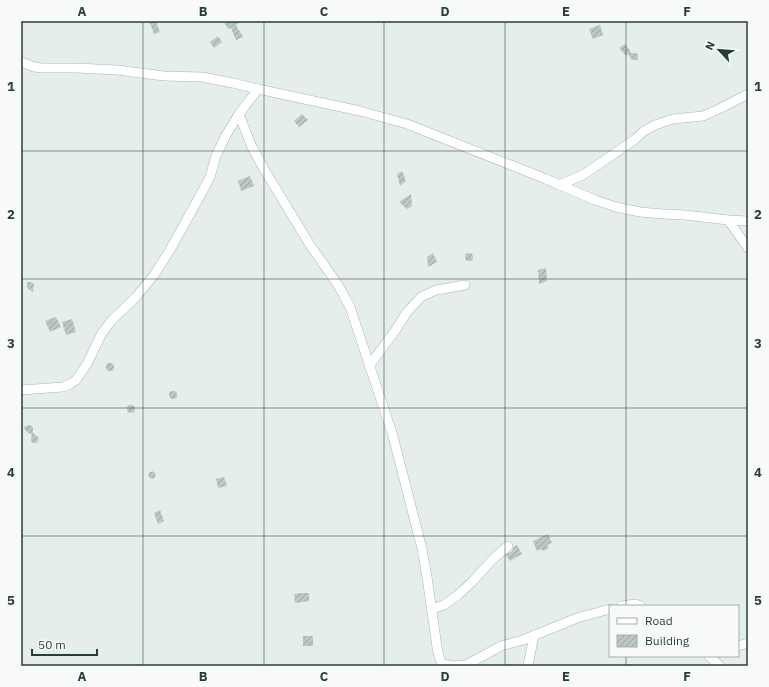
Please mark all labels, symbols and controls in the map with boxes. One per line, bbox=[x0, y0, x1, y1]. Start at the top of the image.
text: A bbox=[78, 3, 87, 20]
text: B bbox=[199, 3, 208, 20]
text: C bbox=[320, 3, 329, 20]
text: D bbox=[440, 3, 450, 20]
text: E bbox=[562, 3, 570, 20]
text: F bbox=[683, 3, 691, 20]
north arrow bbox=[699, 30, 739, 70]
text: N bbox=[702, 39, 718, 52]
text: 1 bbox=[7, 78, 15, 95]
text: 1 bbox=[754, 78, 762, 95]
text: 2 bbox=[7, 206, 15, 223]
text: 2 bbox=[754, 206, 762, 223]
text: 3 bbox=[7, 335, 15, 352]
text: 3 bbox=[754, 335, 762, 352]
text: 4 bbox=[7, 464, 15, 481]
text: 4 bbox=[754, 464, 762, 481]
text: 5 bbox=[7, 592, 15, 609]
text: 5 bbox=[754, 592, 762, 609]
legend bbox=[609, 605, 739, 657]
text: Road bbox=[645, 613, 673, 628]
scale bar bbox=[32, 631, 97, 657]
text: Building bbox=[645, 633, 690, 648]
text: 50 m bbox=[38, 637, 66, 652]
text: A bbox=[78, 668, 87, 685]
text: B bbox=[199, 668, 208, 685]
text: C bbox=[320, 668, 329, 685]
text: D bbox=[440, 668, 450, 685]
text: E bbox=[562, 668, 570, 685]
text: F bbox=[683, 668, 691, 685]

